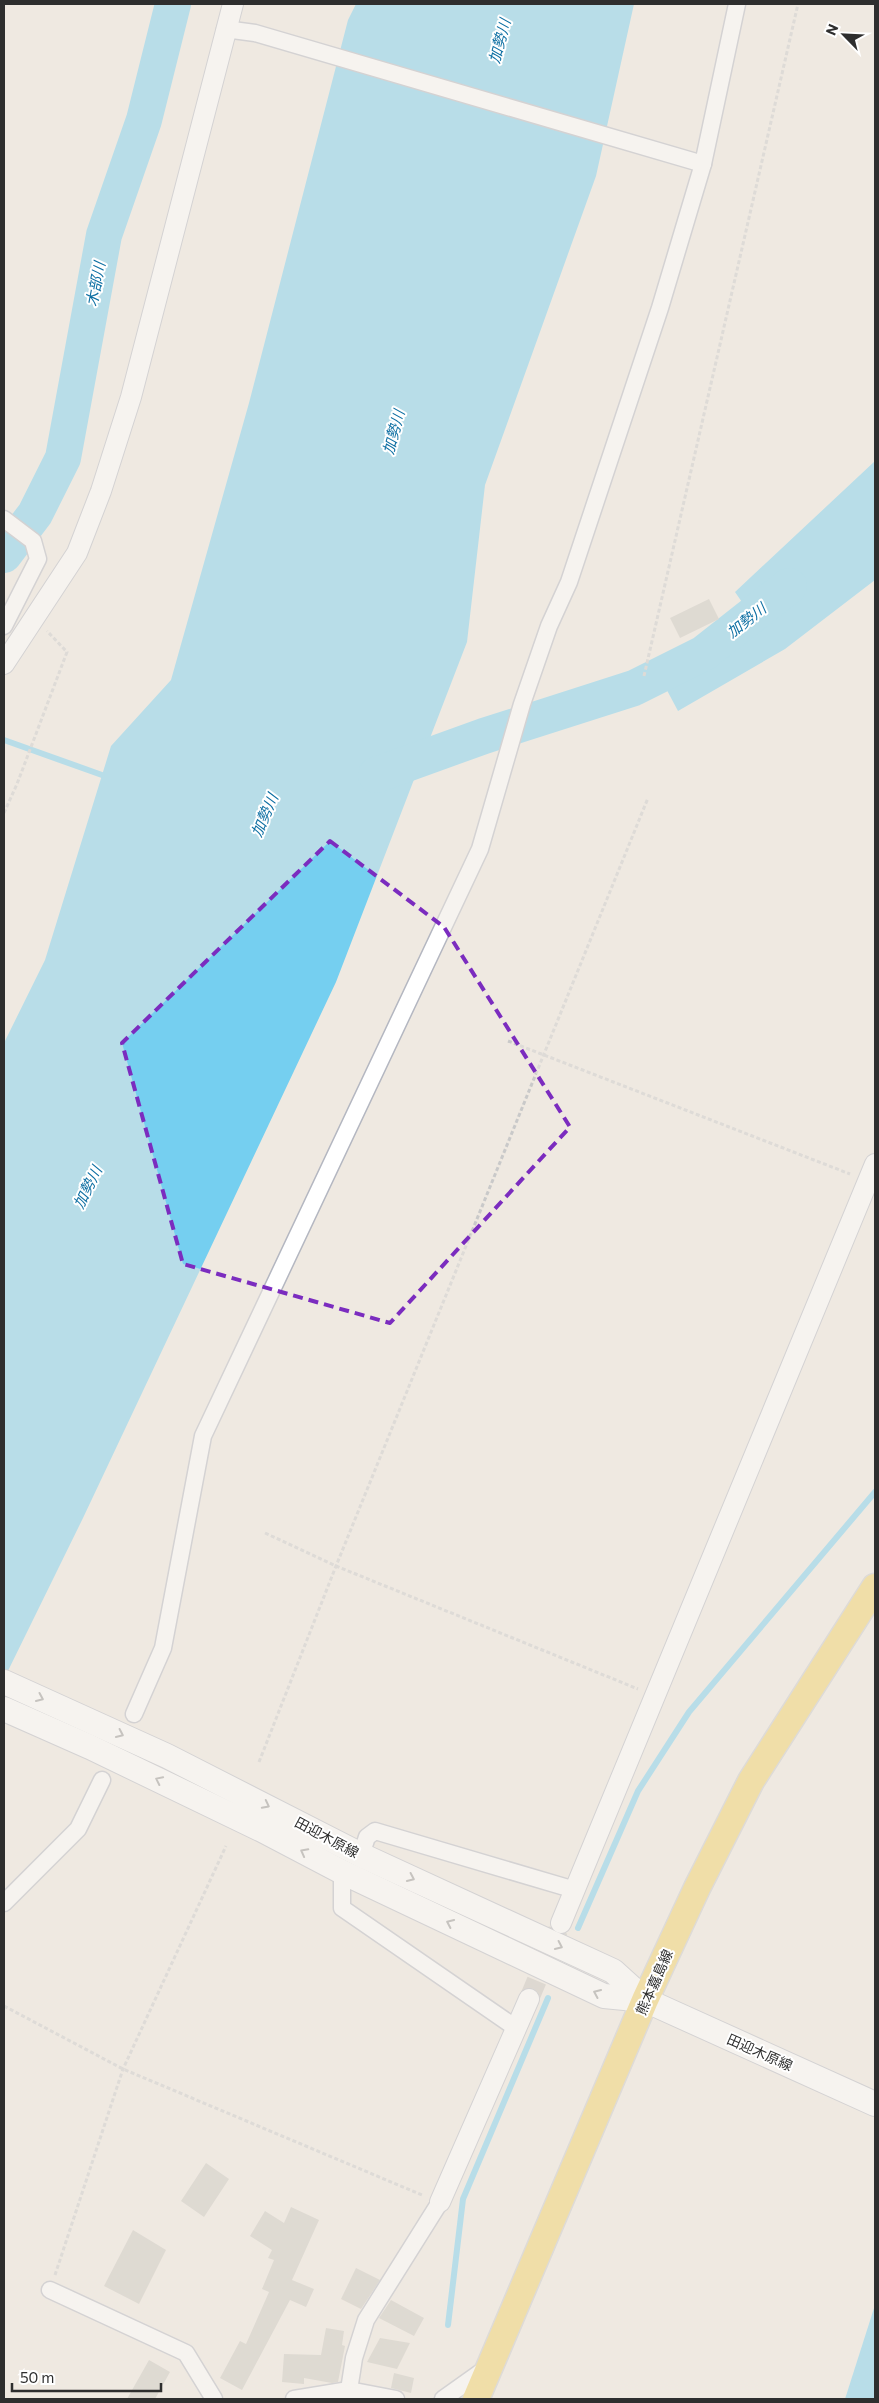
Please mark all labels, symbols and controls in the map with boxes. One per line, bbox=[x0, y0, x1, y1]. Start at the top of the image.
north arrow bbox=[819, 10, 869, 60]
water label: 加勢川 bbox=[484, 15, 514, 65]
text: N bbox=[822, 21, 842, 38]
water label: 木部川 bbox=[82, 258, 109, 308]
water label: 加勢川 bbox=[378, 406, 408, 456]
water label: 加勢川 bbox=[723, 598, 771, 641]
water label: 加勢川 bbox=[247, 789, 282, 839]
water label: 加勢川 bbox=[69, 1161, 106, 1211]
one-way arrow bbox=[35, 1692, 44, 1703]
one-way arrow bbox=[115, 1728, 124, 1739]
one-way arrow bbox=[155, 1776, 164, 1786]
one-way arrow bbox=[261, 1799, 270, 1809]
street label: 田迎木原線 bbox=[292, 1813, 362, 1861]
one-way arrow bbox=[300, 1848, 309, 1858]
one-way arrow bbox=[406, 1872, 415, 1882]
one-way arrow bbox=[446, 1919, 455, 1930]
one-way arrow bbox=[554, 1940, 563, 1951]
street label: 熊本嘉島線 bbox=[632, 1947, 676, 2017]
one-way arrow bbox=[593, 1988, 602, 1999]
street label: 田迎木原線 bbox=[725, 2030, 795, 2074]
scale bar bbox=[12, 2360, 161, 2392]
text: 50 m bbox=[20, 2368, 54, 2386]

